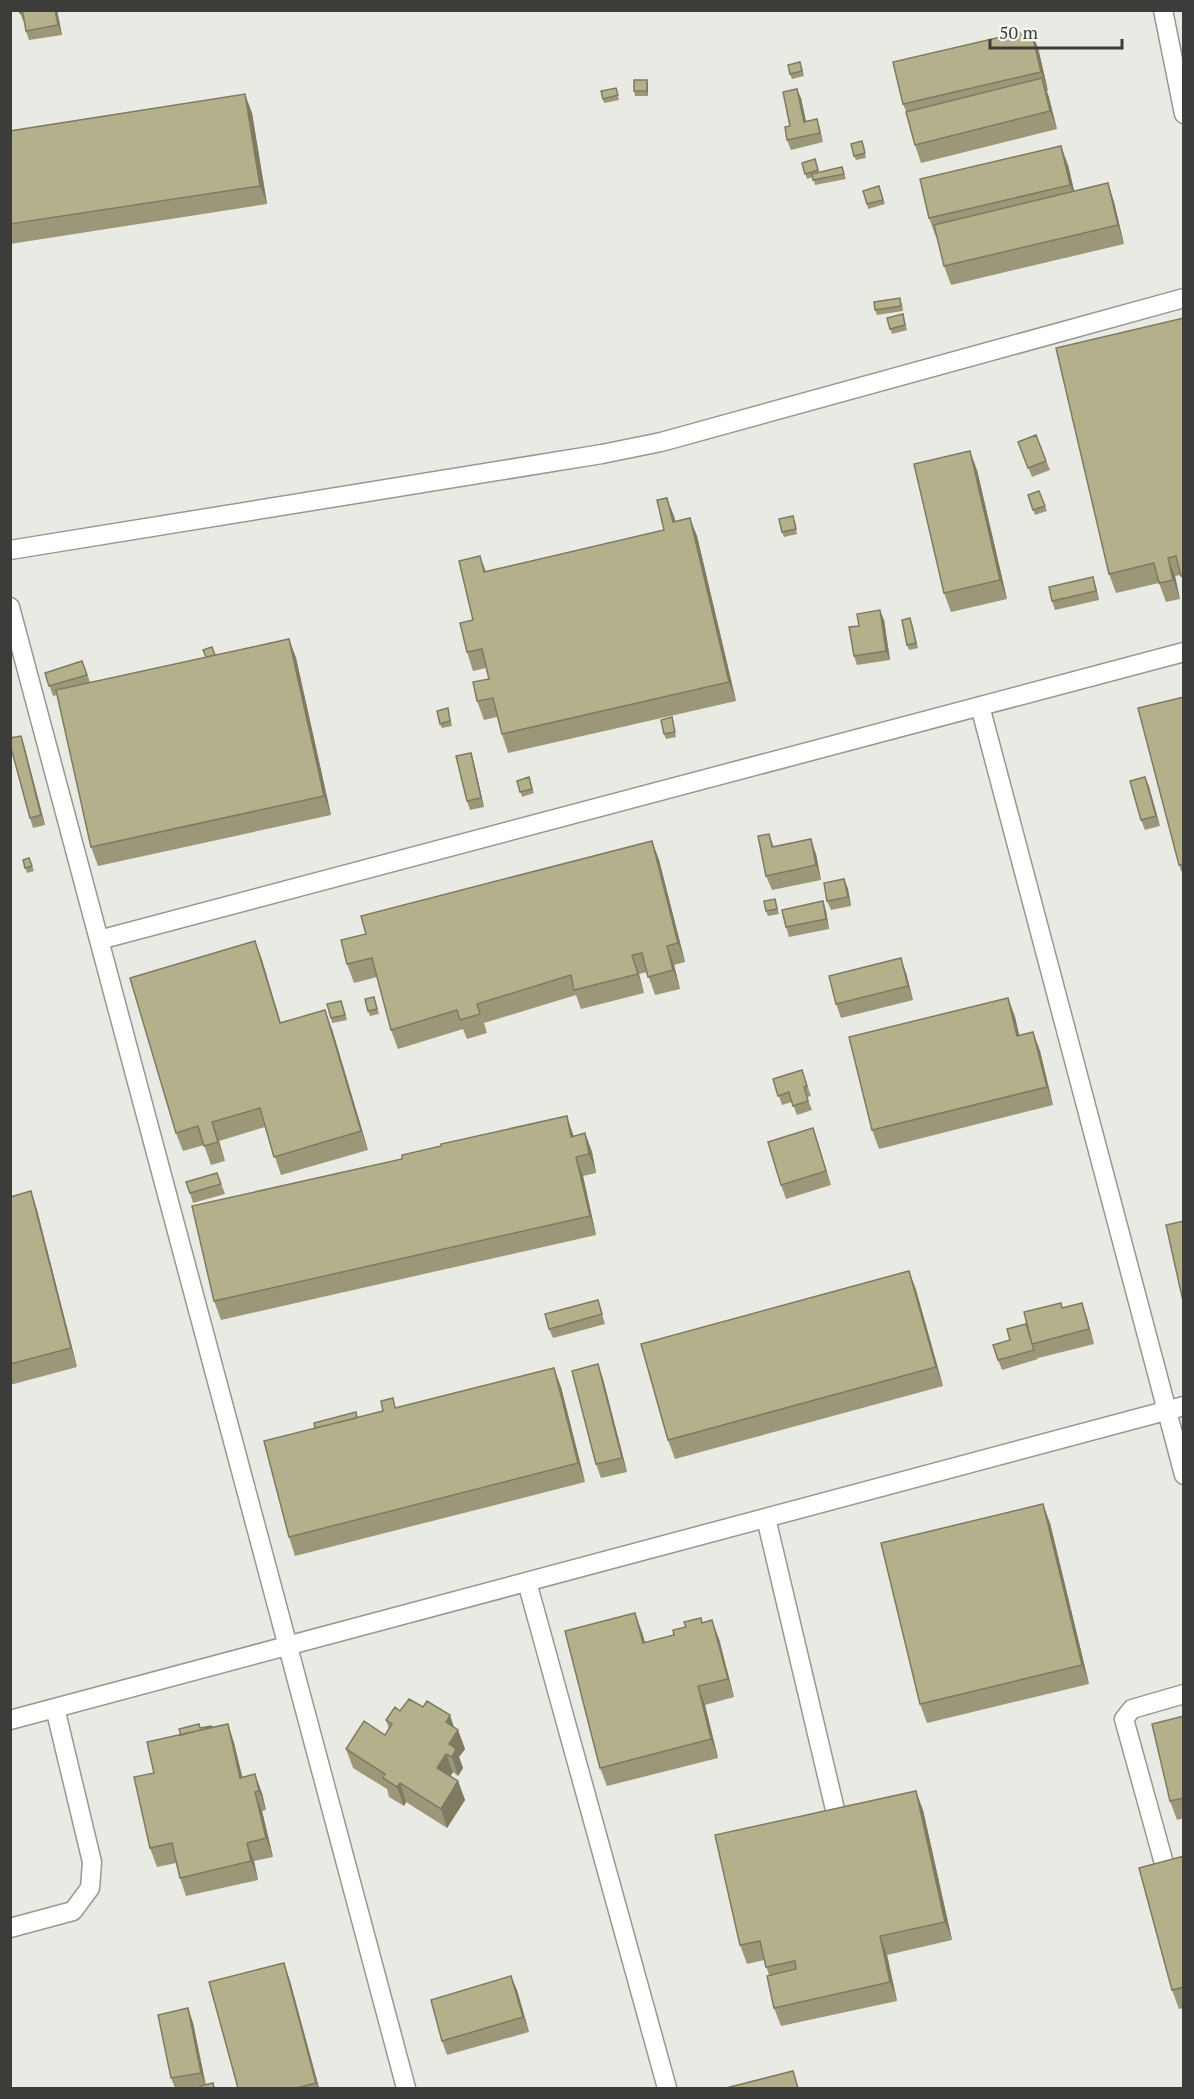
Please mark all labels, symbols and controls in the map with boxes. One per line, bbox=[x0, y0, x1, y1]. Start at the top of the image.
scale bar bbox=[990, 12, 1122, 50]
text: 50 m bbox=[999, 20, 1039, 44]

